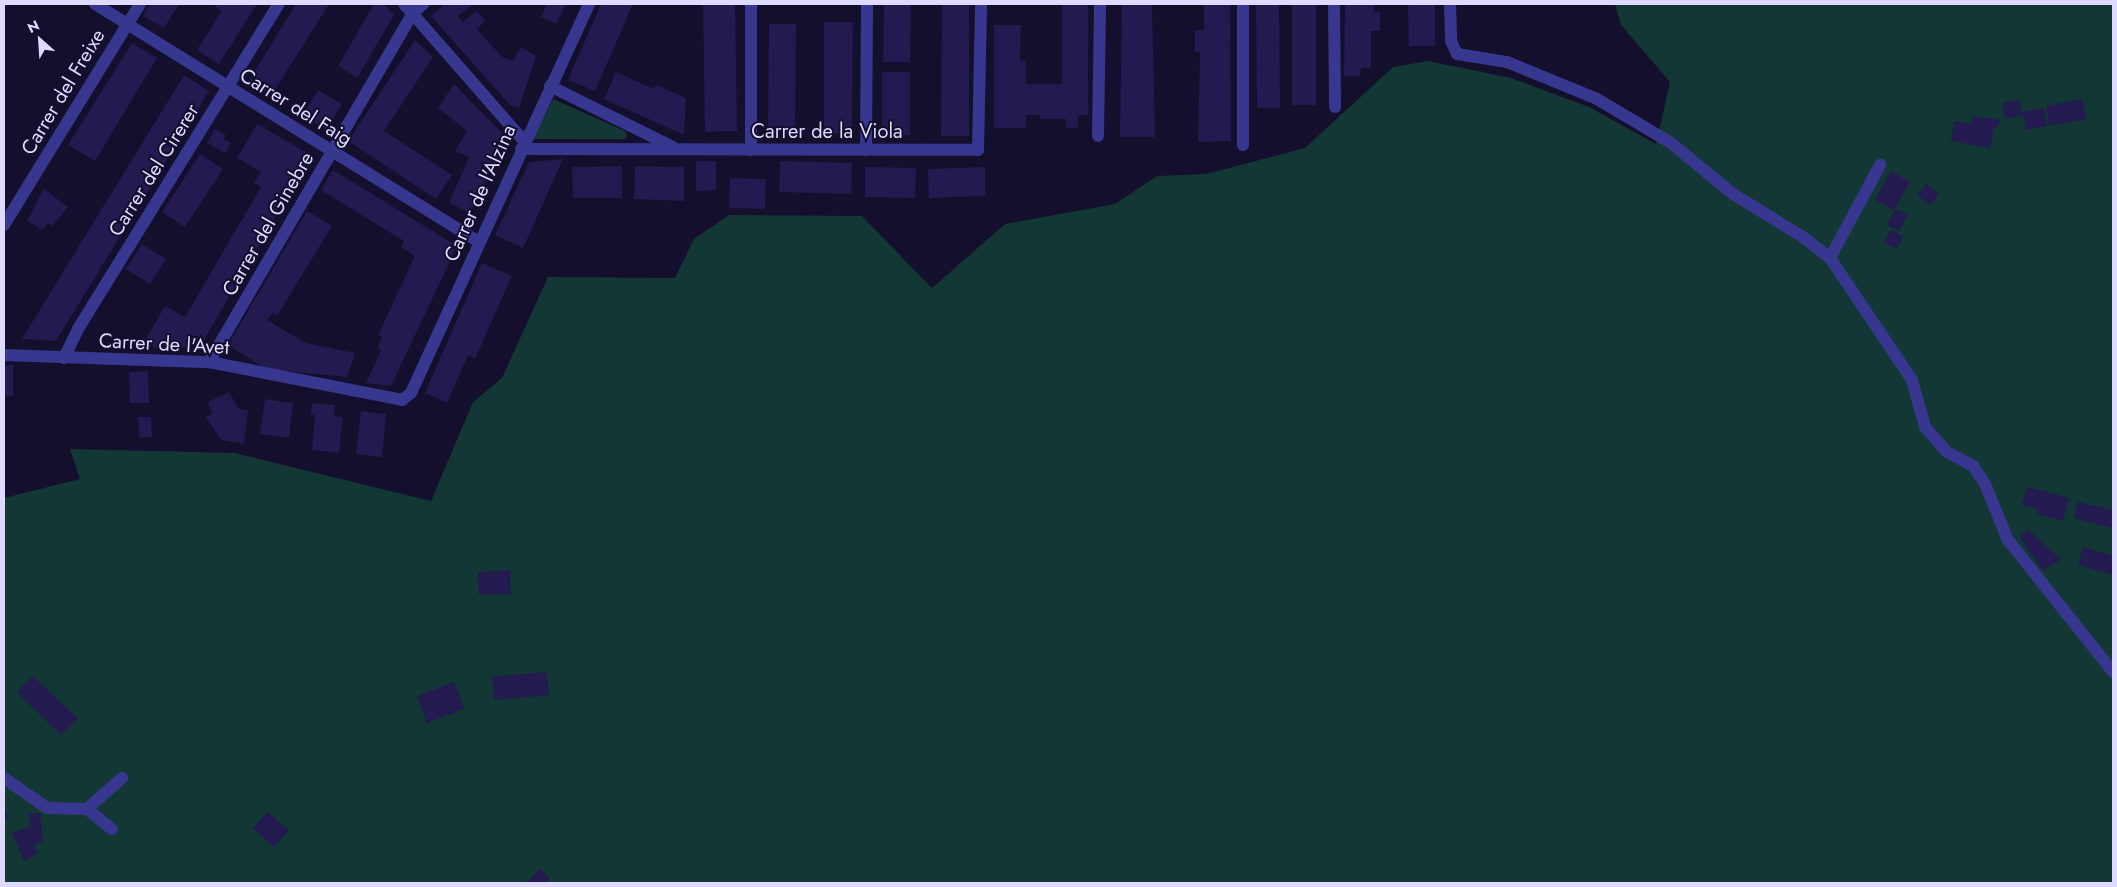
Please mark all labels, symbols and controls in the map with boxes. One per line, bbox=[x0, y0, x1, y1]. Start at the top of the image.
north arrow bbox=[15, 15, 65, 65]
text: N bbox=[24, 15, 43, 38]
street label: Carrer del Freixe bbox=[16, 25, 110, 159]
street label: Carrer del Faig bbox=[235, 63, 357, 151]
street label: Carrer del Cirerer bbox=[104, 99, 204, 241]
street label: Carrer de la Viola bbox=[751, 119, 903, 143]
street label: Carrer de l'Alzina bbox=[439, 121, 521, 265]
street label: Carrer del Ginebre bbox=[217, 148, 319, 300]
street label: Carrer de l'Avet bbox=[98, 329, 230, 359]

